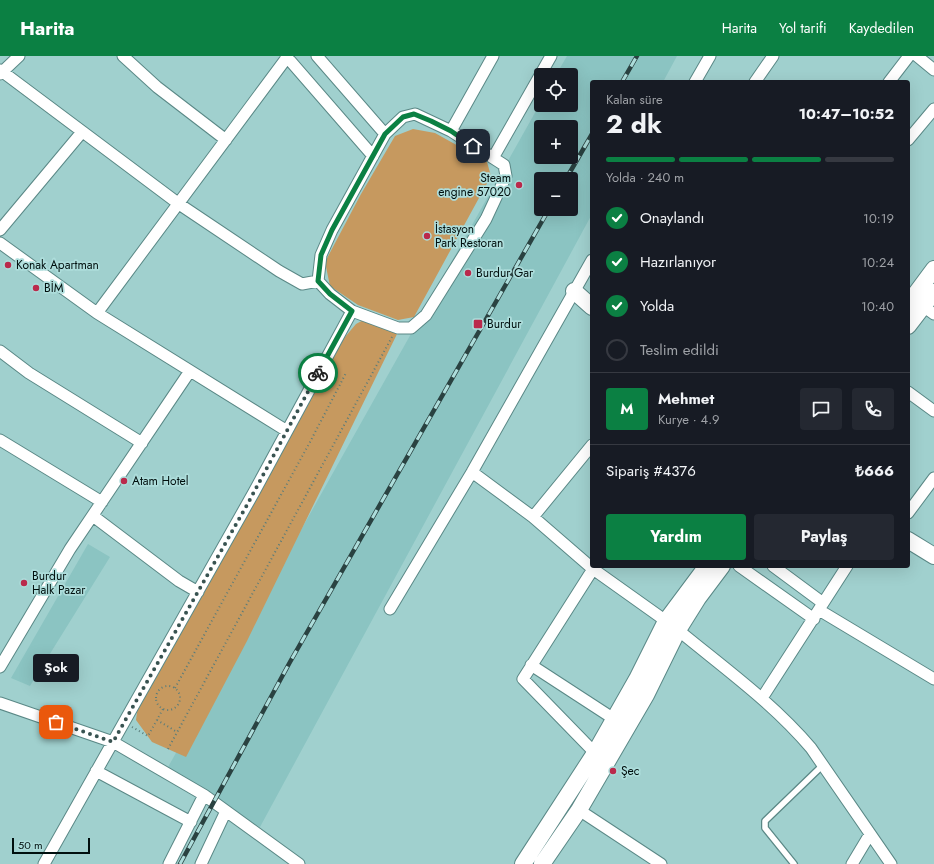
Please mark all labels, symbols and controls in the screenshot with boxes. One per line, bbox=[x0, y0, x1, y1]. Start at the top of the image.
text: Harita bbox=[20, 15, 75, 42]
text: Harita bbox=[722, 18, 757, 38]
text: Yol tarifi bbox=[779, 18, 827, 38]
text: Kaydedilen bbox=[849, 18, 914, 38]
map controls bbox=[534, 68, 578, 216]
button: locate bbox=[534, 68, 578, 112]
text: Kalan süre bbox=[606, 90, 663, 109]
text: 10:47–10:52 bbox=[798, 103, 894, 125]
text: 2 dk bbox=[606, 105, 662, 143]
button: + bbox=[534, 120, 578, 164]
pin bbox=[456, 129, 490, 163]
icon: home bbox=[462, 135, 484, 157]
text: Yolda · 240 m bbox=[606, 168, 684, 187]
place label: Steam engine 57020 bbox=[438, 169, 511, 201]
button: − bbox=[534, 172, 578, 216]
marker: Steam engine 57020 bbox=[514, 180, 524, 190]
icon: check bbox=[606, 207, 628, 229]
text: Onaylandı bbox=[640, 207, 704, 229]
text: 10:19 bbox=[863, 209, 894, 228]
place label: İstasyon Park Restoran bbox=[435, 220, 503, 252]
marker: İstasyon Park Restoran bbox=[422, 231, 432, 241]
icon: check bbox=[606, 251, 628, 273]
text: Hazırlanıyor bbox=[640, 251, 716, 273]
text: 10:24 bbox=[861, 253, 894, 272]
place label: Konak Apartman bbox=[16, 256, 99, 274]
marker: Konak Apartman bbox=[3, 260, 13, 270]
place label: Burdur Gar bbox=[476, 264, 534, 282]
marker: Burdur Gar bbox=[463, 268, 473, 278]
place label: BİM bbox=[44, 279, 64, 297]
marker: BİM bbox=[31, 283, 41, 293]
icon: check bbox=[606, 295, 628, 317]
text: Yolda bbox=[640, 295, 674, 317]
text: 10:40 bbox=[861, 297, 894, 316]
place label: Burdur bbox=[487, 315, 522, 333]
marker: Burdur bbox=[472, 318, 484, 330]
text: Teslim edildi bbox=[640, 339, 719, 361]
courier bbox=[298, 353, 338, 393]
icon: bike bbox=[307, 362, 329, 384]
text: Mehmet bbox=[658, 388, 714, 410]
button: chat bbox=[800, 388, 842, 430]
button: phone bbox=[852, 388, 894, 430]
text: M bbox=[620, 398, 634, 420]
text: Kurye · 4.9 bbox=[658, 410, 720, 429]
text: Sipariş #4376 bbox=[606, 460, 696, 482]
text: ₺666 bbox=[855, 460, 894, 482]
place label: Atam Hotel bbox=[132, 472, 189, 490]
marker: Atam Hotel bbox=[119, 476, 129, 486]
button: Yardım bbox=[606, 514, 746, 560]
button: Paylaş bbox=[754, 514, 894, 560]
place label: Burdur Halk Pazar bbox=[32, 567, 86, 599]
marker: Burdur Halk Pazar bbox=[19, 578, 29, 588]
callout: Şok bbox=[33, 654, 79, 682]
text: Şok bbox=[44, 658, 68, 677]
pin bbox=[39, 705, 73, 739]
icon: bag bbox=[45, 711, 67, 733]
place label: Şec bbox=[621, 762, 640, 780]
marker: Şec bbox=[608, 766, 618, 776]
scale bar bbox=[12, 836, 90, 855]
text: 50 m bbox=[18, 837, 43, 853]

